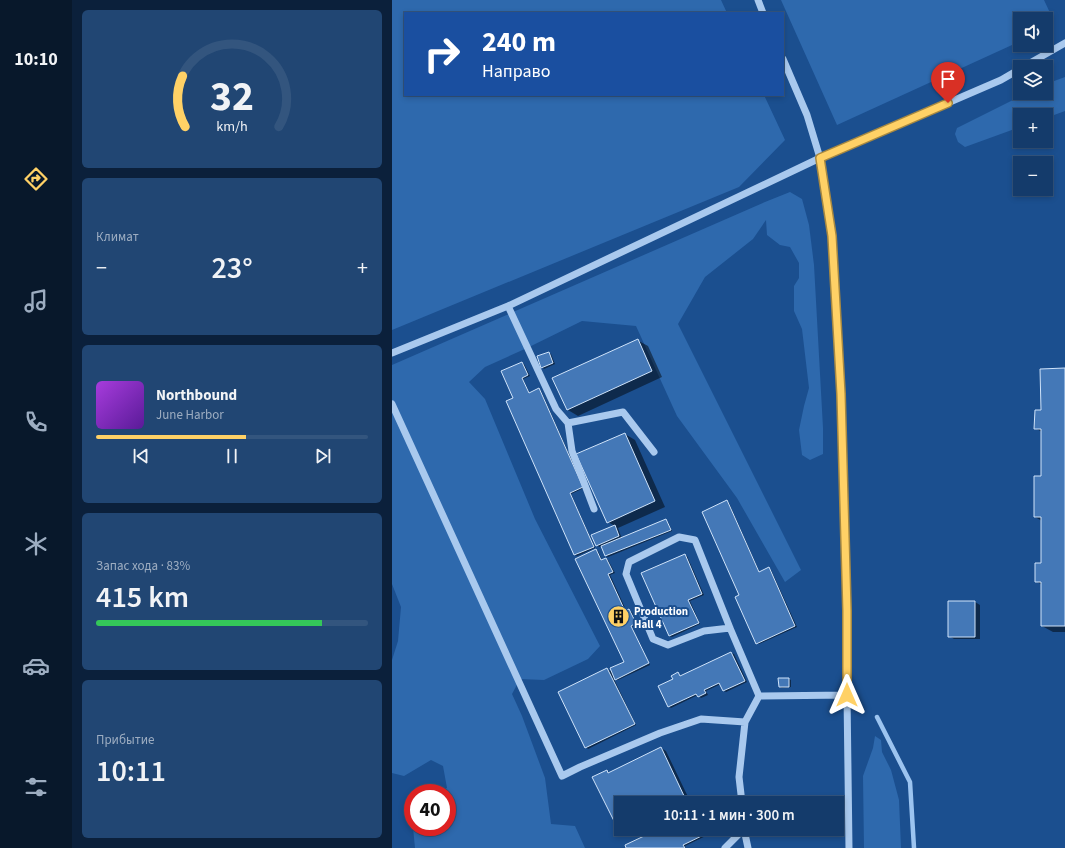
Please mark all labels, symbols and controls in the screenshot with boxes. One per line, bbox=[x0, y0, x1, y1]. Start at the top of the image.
map controls bbox=[1013, 12, 1053, 196]
button: sound bbox=[1013, 12, 1053, 52]
text: 240 m bbox=[482, 22, 556, 62]
icon: right bbox=[416, 28, 468, 80]
text: 10:10 bbox=[14, 47, 58, 72]
text: Направо bbox=[482, 59, 550, 84]
button: layers bbox=[1013, 60, 1053, 100]
pin bbox=[931, 62, 965, 103]
text: 32 bbox=[210, 67, 254, 127]
icon: arrive bbox=[937, 68, 959, 90]
button: + bbox=[1013, 108, 1053, 148]
text: km/h bbox=[216, 115, 248, 136]
button: − bbox=[1013, 156, 1053, 196]
icon: directions bbox=[22, 165, 50, 193]
text: Климат bbox=[96, 228, 139, 246]
text: 23° bbox=[211, 247, 253, 290]
text: − bbox=[96, 252, 107, 284]
text: + bbox=[357, 252, 368, 284]
icon: music bbox=[22, 287, 50, 315]
text: Northbound bbox=[156, 385, 237, 406]
text: June Harbor bbox=[156, 406, 224, 424]
icon: phone bbox=[22, 408, 50, 436]
icon: previous bbox=[130, 445, 152, 467]
icon: pause bbox=[221, 445, 243, 467]
icon: next bbox=[312, 445, 334, 467]
icon: climate bbox=[22, 530, 50, 558]
text: Запас хода · 83% bbox=[96, 557, 190, 575]
text: 415 km bbox=[96, 576, 189, 619]
building icon: Production Hall 4 bbox=[605, 604, 631, 630]
place label: Production Hall 4 bbox=[634, 604, 688, 632]
icon: car bbox=[22, 652, 50, 680]
position arrow bbox=[826, 674, 868, 716]
text: Прибытие bbox=[96, 731, 155, 749]
text: 10:11 bbox=[96, 750, 166, 793]
icon: filters bbox=[22, 773, 50, 801]
speed limit sign: 40 bbox=[404, 784, 456, 836]
text: 10:11 · 1 мин · 300 m bbox=[663, 805, 795, 826]

